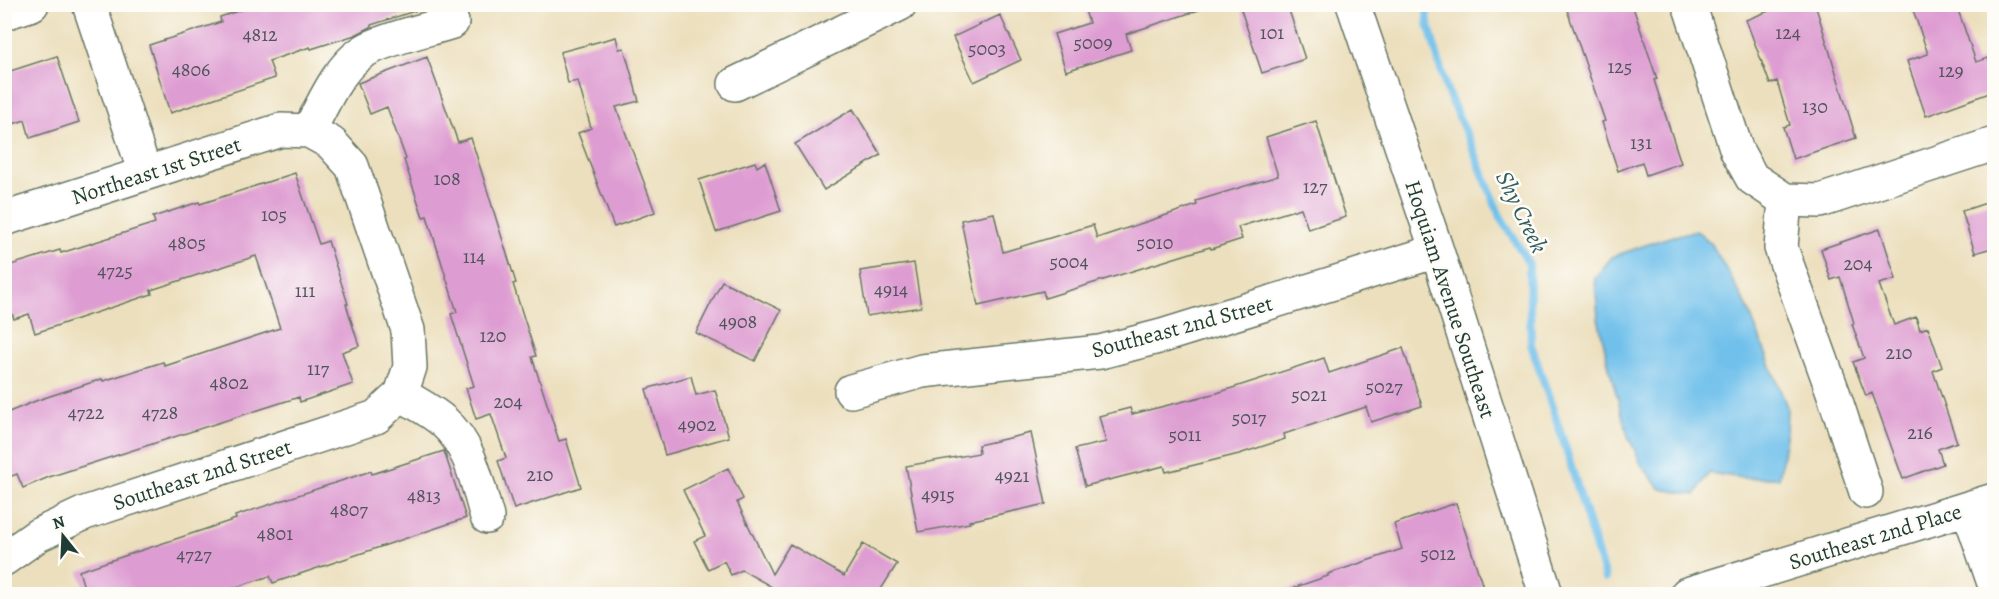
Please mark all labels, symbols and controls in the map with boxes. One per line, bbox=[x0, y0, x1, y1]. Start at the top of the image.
house number: 101 bbox=[1260, 19, 1284, 46]
house number: 124 bbox=[1775, 19, 1801, 46]
house number: 4812 bbox=[242, 21, 278, 48]
house number: 5009 bbox=[1073, 29, 1113, 56]
house number: 5003 bbox=[968, 35, 1006, 62]
house number: 125 bbox=[1608, 53, 1632, 80]
house number: 4806 bbox=[172, 56, 210, 83]
house number: 129 bbox=[1938, 57, 1964, 84]
house number: 130 bbox=[1802, 93, 1828, 120]
street label: Northeast 1st Street bbox=[68, 129, 245, 212]
house number: 131 bbox=[1630, 129, 1652, 156]
house number: 108 bbox=[433, 165, 461, 192]
water label: Shy Creek bbox=[1488, 166, 1556, 259]
house number: 127 bbox=[1303, 173, 1328, 200]
street label: Hoquiam Avenue Southeast bbox=[1397, 176, 1503, 422]
house number: 105 bbox=[261, 201, 287, 228]
house number: 4805 bbox=[168, 229, 206, 256]
house number: 5010 bbox=[1137, 229, 1173, 256]
house number: 114 bbox=[463, 243, 485, 270]
house number: 5004 bbox=[1050, 248, 1088, 275]
house number: 204 bbox=[1843, 250, 1873, 277]
house number: 4725 bbox=[97, 257, 133, 284]
house number: 4914 bbox=[874, 276, 908, 303]
house number: 111 bbox=[295, 277, 315, 304]
street label: Southeast 2nd Street bbox=[1088, 288, 1276, 366]
house number: 4908 bbox=[719, 308, 757, 335]
house number: 120 bbox=[480, 322, 507, 349]
house number: 210 bbox=[1886, 339, 1913, 366]
house number: 117 bbox=[307, 355, 330, 382]
house number: 4802 bbox=[210, 369, 249, 396]
house number: 5027 bbox=[1365, 373, 1403, 400]
house number: 5021 bbox=[1291, 381, 1327, 408]
house number: 204 bbox=[493, 388, 523, 415]
house number: 4722 bbox=[68, 399, 105, 426]
house number: 4728 bbox=[142, 399, 178, 426]
house number: 5017 bbox=[1232, 404, 1267, 431]
house number: 4902 bbox=[678, 411, 717, 438]
house number: 216 bbox=[1907, 419, 1933, 446]
house number: 5011 bbox=[1169, 421, 1202, 448]
street label: Southeast 2nd Street bbox=[109, 432, 296, 518]
house number: 210 bbox=[527, 461, 554, 488]
house number: 4921 bbox=[995, 462, 1029, 489]
house number: 4915 bbox=[921, 481, 955, 508]
house number: 4813 bbox=[407, 482, 441, 509]
house number: 4807 bbox=[330, 496, 369, 523]
street label: Southeast 2nd Place bbox=[1785, 496, 1965, 577]
north arrow bbox=[33, 506, 93, 566]
text: N bbox=[50, 510, 68, 535]
house number: 4801 bbox=[257, 520, 293, 547]
house number: 5012 bbox=[1420, 540, 1456, 567]
house number: 4727 bbox=[176, 541, 212, 568]

